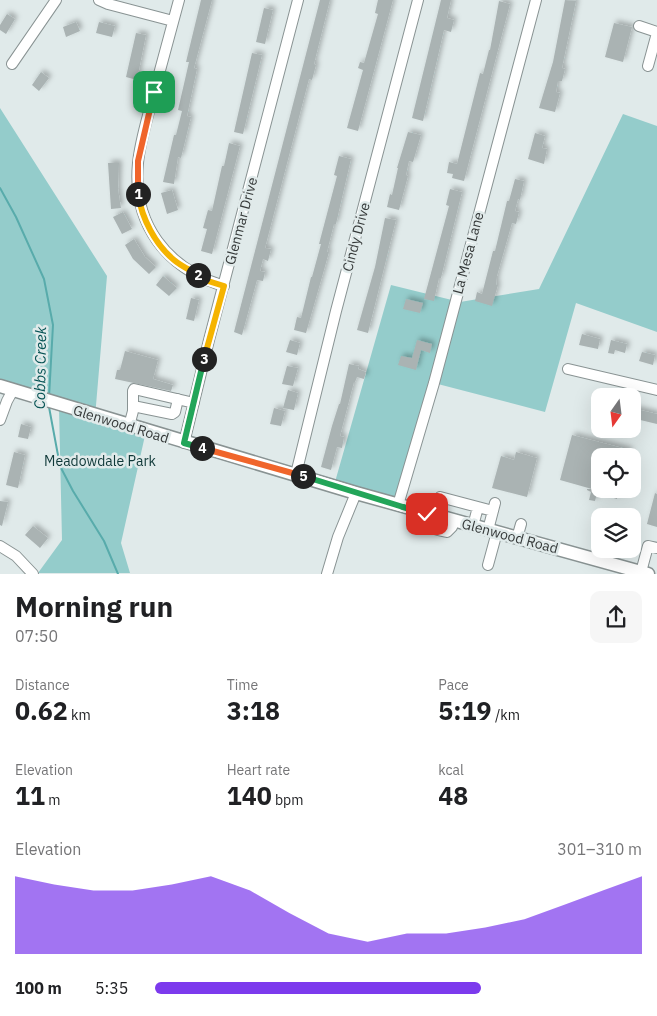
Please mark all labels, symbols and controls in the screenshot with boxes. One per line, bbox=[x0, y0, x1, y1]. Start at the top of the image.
pin bbox=[133, 71, 175, 113]
icon: arrive bbox=[140, 78, 168, 106]
street label: Glenmar Drive bbox=[221, 175, 261, 267]
pin: 1 bbox=[126, 182, 150, 206]
text: 1 bbox=[134, 185, 143, 203]
street label: Cindy Drive bbox=[338, 200, 374, 274]
street label: La Mesa Lane bbox=[448, 210, 488, 296]
pin: 2 bbox=[186, 262, 210, 288]
text: 2 bbox=[194, 266, 203, 284]
water label: Cobbs Creek bbox=[30, 326, 50, 409]
pin: 3 bbox=[192, 346, 216, 372]
text: 3 bbox=[200, 350, 209, 368]
north arrow bbox=[591, 388, 641, 438]
map controls bbox=[591, 388, 641, 558]
street label: Glenwood Road bbox=[71, 401, 171, 447]
pin: 4 bbox=[190, 436, 214, 460]
text: 4 bbox=[198, 439, 207, 457]
button: locate bbox=[591, 448, 641, 498]
park label: Meadowdale Park bbox=[44, 452, 157, 470]
pin: 5 bbox=[290, 464, 316, 488]
text: 5 bbox=[299, 467, 308, 485]
pin bbox=[406, 493, 448, 535]
icon: check bbox=[413, 500, 441, 528]
button: layers bbox=[591, 508, 641, 558]
street label: Glenwood Road bbox=[460, 514, 560, 558]
text: Morning run bbox=[15, 588, 173, 625]
button: share bbox=[590, 591, 642, 643]
text: 07:50 bbox=[15, 626, 58, 646]
text: Distance bbox=[15, 676, 70, 694]
text: Time bbox=[227, 676, 258, 694]
text: Pace bbox=[438, 676, 469, 694]
text: 0.62 bbox=[15, 694, 68, 727]
text: 3:18 bbox=[227, 694, 280, 727]
text: 5:19 bbox=[438, 694, 492, 727]
text: km bbox=[68, 706, 91, 724]
text: /km bbox=[492, 706, 520, 724]
text: Elevation bbox=[15, 761, 73, 779]
text: Heart rate bbox=[227, 761, 290, 779]
text: kcal bbox=[438, 761, 464, 779]
text: 11 bbox=[15, 779, 45, 812]
text: 140 bbox=[227, 779, 272, 812]
text: 48 bbox=[438, 779, 468, 812]
text: m bbox=[45, 791, 61, 809]
text: bpm bbox=[272, 791, 303, 809]
text: Elevation bbox=[15, 839, 81, 859]
text: 301–310 m bbox=[557, 839, 642, 859]
text: 100 m bbox=[15, 978, 62, 998]
text: 5:35 bbox=[95, 978, 128, 998]

